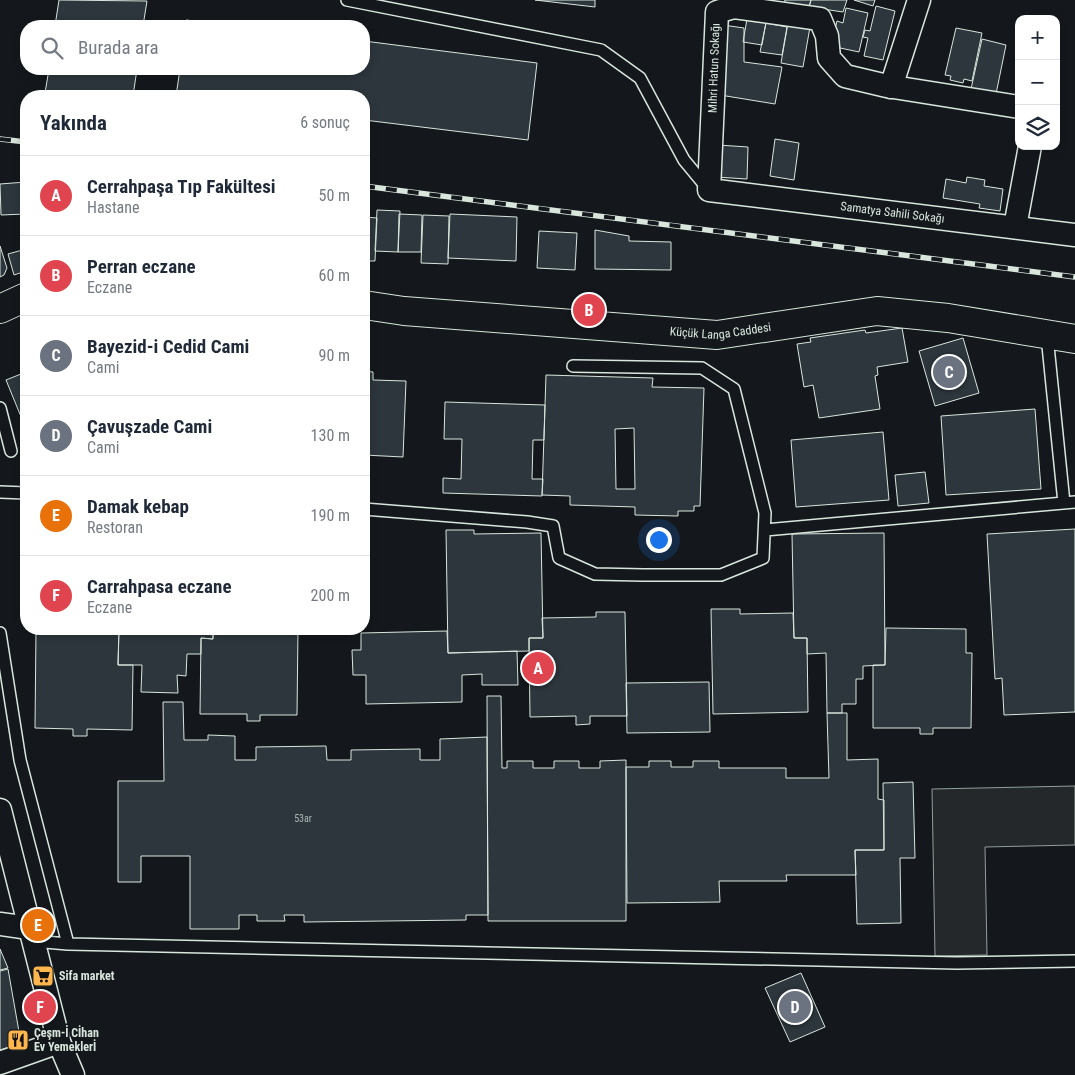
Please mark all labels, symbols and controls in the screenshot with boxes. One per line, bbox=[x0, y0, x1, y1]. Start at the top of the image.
map controls bbox=[1015, 15, 1060, 150]
button: + bbox=[1015, 15, 1060, 60]
search box bbox=[20, 20, 370, 75]
street label: Mihri Hatun Sokağı bbox=[705, 23, 723, 113]
icon: search bbox=[38, 34, 66, 62]
text: Burada ara bbox=[78, 36, 159, 59]
button: − bbox=[1015, 60, 1060, 105]
button: layers bbox=[1015, 105, 1060, 150]
text: Yakında bbox=[40, 111, 107, 135]
text: 6 sonuç bbox=[300, 113, 350, 132]
text: Cerrahpaşa Tıp Fakültesi bbox=[87, 175, 276, 198]
text: A bbox=[51, 186, 61, 205]
text: 50 m bbox=[318, 186, 350, 205]
text: Hastane bbox=[87, 198, 140, 217]
street label: Samatya Sahili Sokağı bbox=[840, 199, 945, 226]
text: Perran eczane bbox=[87, 255, 196, 278]
text: B bbox=[52, 266, 60, 285]
text: 60 m bbox=[318, 266, 350, 285]
text: Eczane bbox=[87, 278, 132, 297]
pin: B bbox=[573, 291, 605, 329]
street label: Küçük Langa Caddesi bbox=[669, 320, 772, 342]
text: Bayezid-i Cedid Cami bbox=[87, 335, 249, 358]
text: C bbox=[51, 346, 61, 365]
text: 90 m bbox=[318, 346, 350, 365]
pin: C bbox=[933, 353, 965, 391]
text: Cami bbox=[87, 358, 119, 377]
text: Çavuşzade Cami bbox=[87, 415, 212, 438]
text: D bbox=[51, 426, 61, 445]
text: 130 m bbox=[311, 426, 350, 445]
text: Cami bbox=[87, 438, 119, 457]
text: Damak kebap bbox=[87, 495, 189, 518]
text: E bbox=[52, 506, 60, 525]
text: 190 m bbox=[311, 506, 350, 525]
text: Restoran bbox=[87, 518, 143, 537]
your location bbox=[646, 527, 672, 553]
text: Carrahpasa eczane bbox=[87, 575, 232, 598]
text: F bbox=[52, 586, 60, 605]
text: 200 m bbox=[311, 586, 350, 605]
text: Eczane bbox=[87, 598, 132, 617]
pin: A bbox=[522, 649, 554, 687]
house number: 53ar bbox=[294, 813, 312, 824]
pin: E bbox=[22, 906, 54, 944]
supermarket icon: Sifa market bbox=[31, 964, 55, 988]
place label: Sifa market bbox=[59, 969, 115, 983]
pin: F bbox=[24, 988, 56, 1026]
pin: D bbox=[779, 988, 811, 1026]
place label: Çeşm-İ Cİhan Ev Yemeklerİ bbox=[34, 1025, 99, 1054]
restaurant icon: Çeşm-İ Cİhan Ev Yemeklerİ bbox=[6, 1028, 30, 1052]

